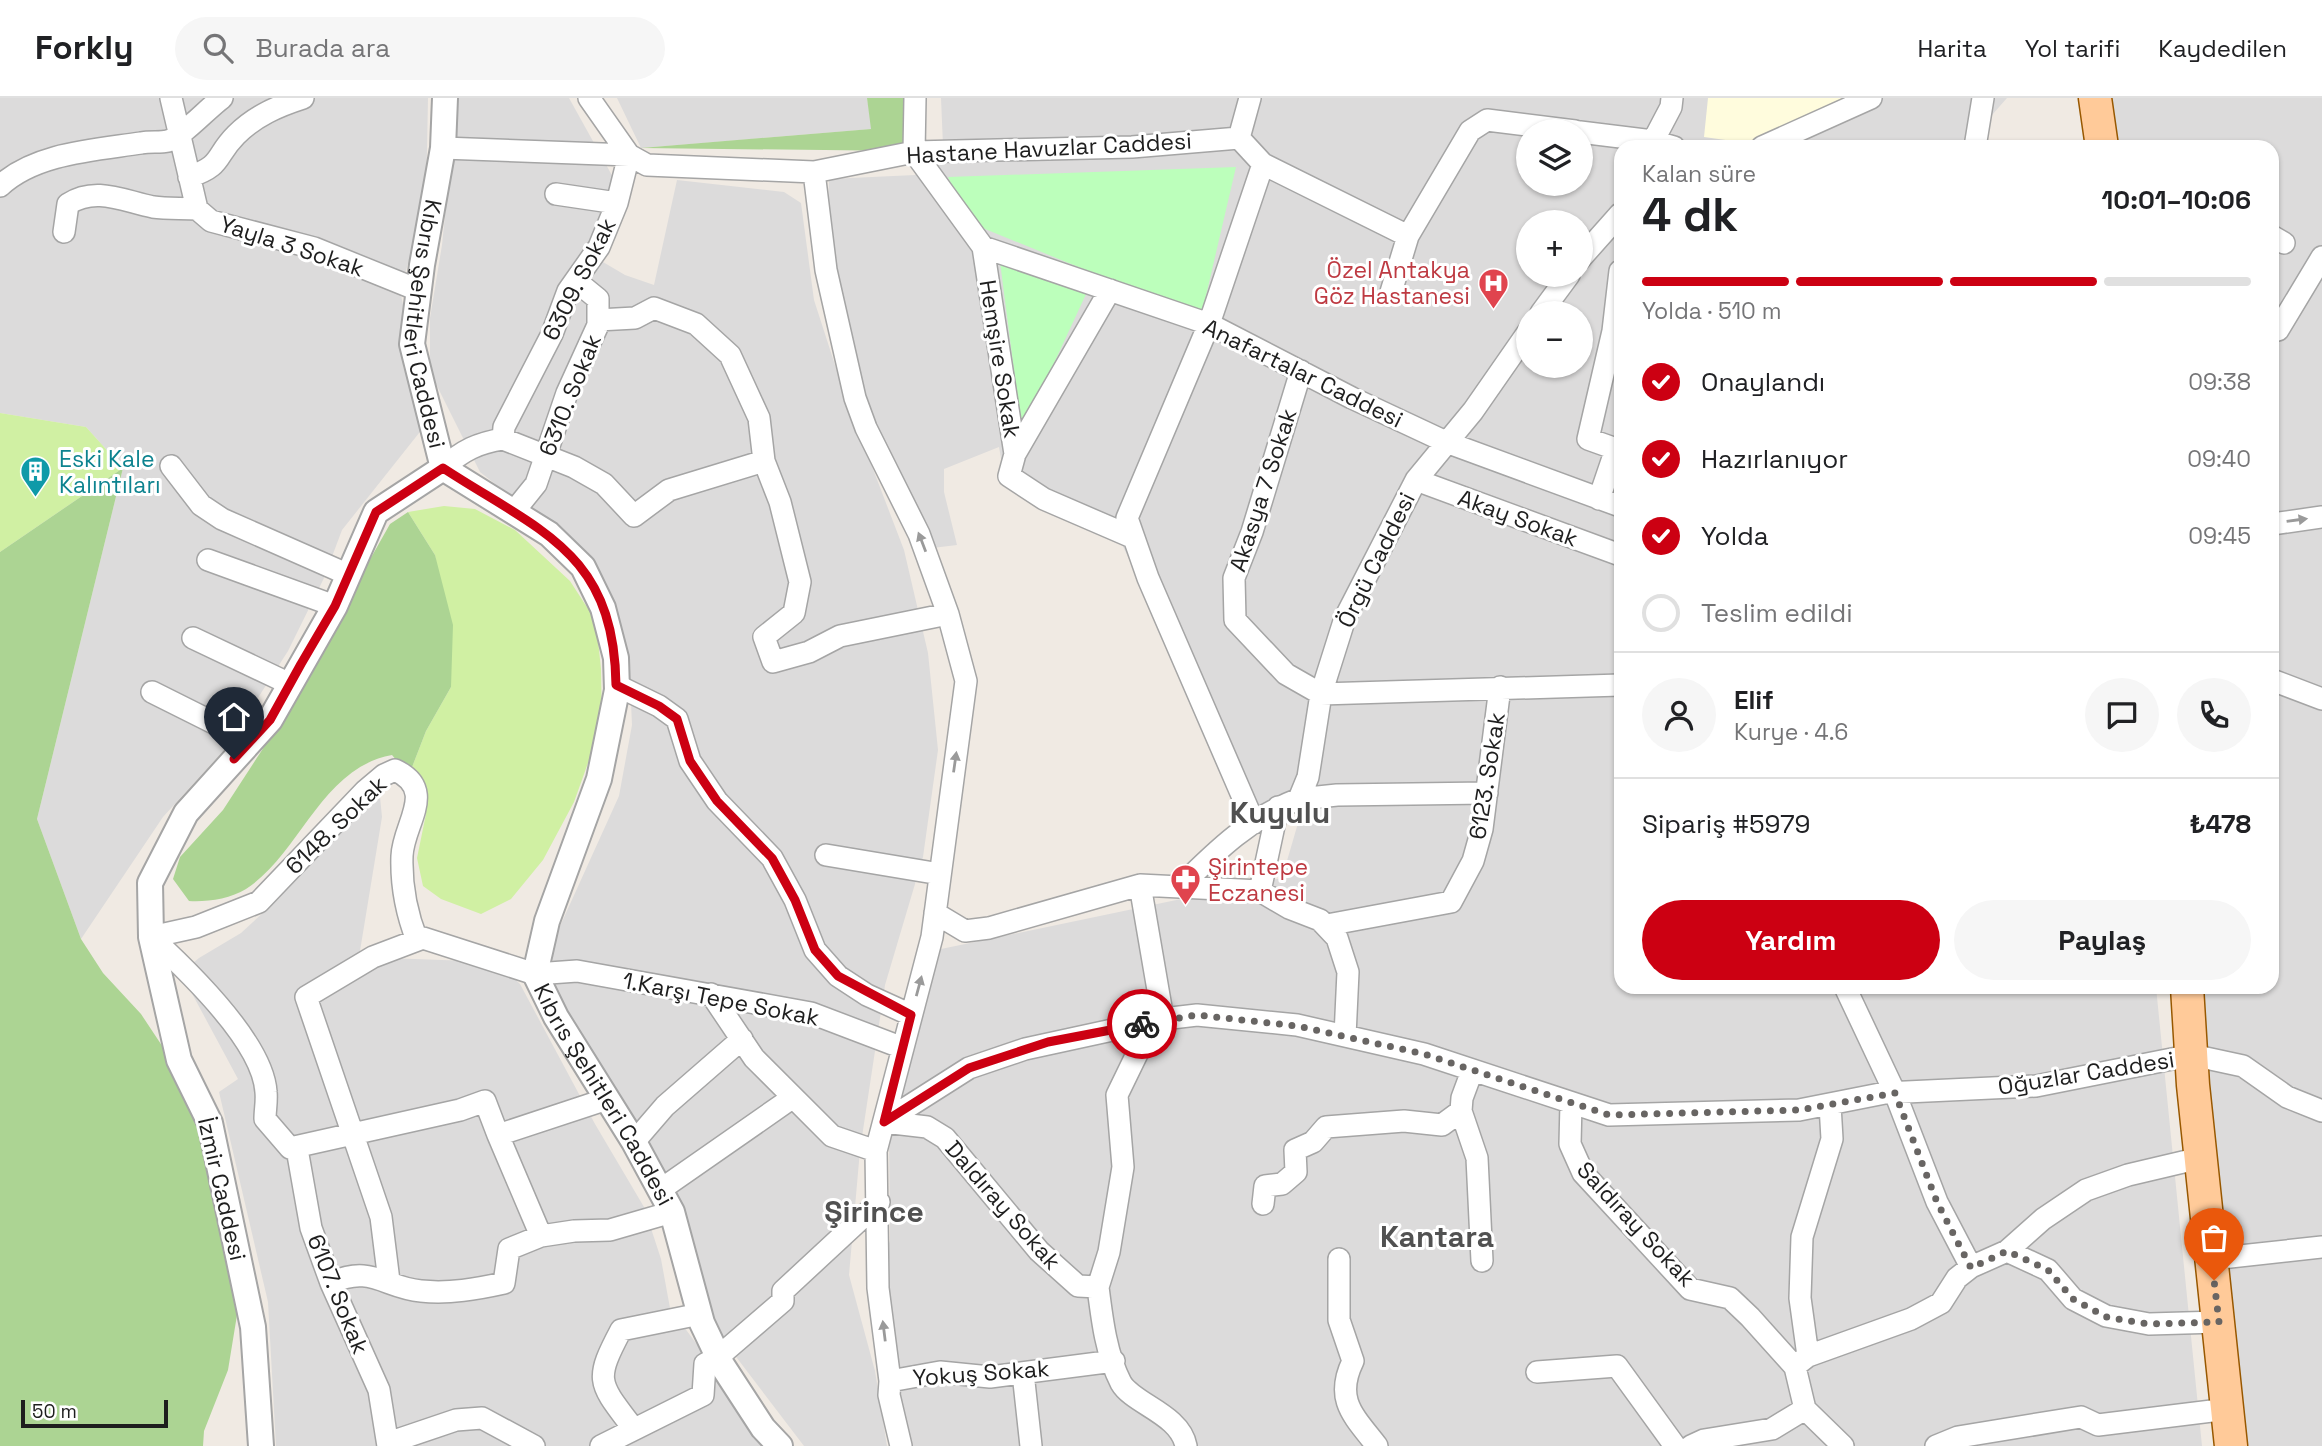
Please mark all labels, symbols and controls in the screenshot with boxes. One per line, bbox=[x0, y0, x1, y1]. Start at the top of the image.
search box bbox=[175, 17, 665, 80]
text: Forkly bbox=[35, 27, 133, 69]
icon: search bbox=[199, 29, 237, 67]
text: Burada ara bbox=[255, 31, 390, 65]
text: Harita bbox=[1917, 33, 1987, 64]
text: Yol tarifi bbox=[2025, 33, 2120, 64]
text: Kaydedilen bbox=[2158, 33, 2287, 64]
map controls bbox=[1516, 119, 1593, 378]
button: layers bbox=[1516, 119, 1593, 196]
street label: Hastane Havuzlar Caddesi bbox=[906, 126, 1192, 170]
text: Kalan süre bbox=[1642, 159, 1756, 189]
text: 10:01–10:06 bbox=[2102, 183, 2251, 217]
text: 4 dk bbox=[1642, 186, 1738, 244]
street label: Kıbrıs Şehitleri Caddesi bbox=[397, 197, 453, 451]
street label: Yayla 3 Sokak bbox=[216, 209, 368, 283]
button: + bbox=[1516, 210, 1593, 287]
street label: 6309. Sokak bbox=[535, 213, 623, 345]
place label: Özel Antakya Göz Hastanesi bbox=[1314, 255, 1470, 311]
hospital icon: Özel Antakya Göz Hastanesi bbox=[1476, 266, 1510, 310]
street label: Hemşire Sokak bbox=[973, 278, 1027, 440]
text: Yolda · 510 m bbox=[1642, 296, 1782, 326]
button: − bbox=[1516, 301, 1593, 378]
street label: Anafartalar Caddesi bbox=[1198, 312, 1408, 434]
street label: 6310. Sokak bbox=[532, 330, 608, 460]
icon: check bbox=[1642, 363, 1680, 401]
text: Onaylandı bbox=[1701, 365, 1825, 399]
text: 09:38 bbox=[2188, 367, 2251, 397]
street label: Akasya 7 Sokak bbox=[1222, 405, 1304, 575]
icon: check bbox=[1642, 440, 1680, 478]
text: Hazırlanıyor bbox=[1701, 442, 1848, 476]
place label: Eski Kale Kalıntıları bbox=[59, 444, 161, 500]
text: 09:40 bbox=[2187, 444, 2251, 474]
building icon: Eski Kale Kalıntıları bbox=[19, 455, 53, 499]
street label: Akay Sokak bbox=[1454, 482, 1582, 554]
street label: Örgü Caddesi bbox=[1330, 487, 1422, 633]
one-way arrow bbox=[2286, 515, 2308, 526]
icon: check bbox=[1642, 517, 1680, 555]
text: Yolda bbox=[1701, 519, 1769, 553]
text: 09:45 bbox=[2188, 521, 2251, 551]
one-way arrow bbox=[916, 532, 927, 553]
text: Teslim edildi bbox=[1701, 596, 1853, 630]
button: person bbox=[1642, 678, 1716, 752]
button: chat bbox=[2085, 678, 2159, 752]
button: phone bbox=[2177, 678, 2251, 752]
text: Elif bbox=[1734, 683, 1774, 717]
pin bbox=[204, 687, 264, 759]
icon: home bbox=[215, 698, 253, 736]
street label: 6123. Sokak bbox=[1462, 710, 1512, 842]
text: Kurye · 4.6 bbox=[1734, 717, 1848, 747]
one-way arrow bbox=[950, 751, 961, 773]
street label: 6148. Sokak bbox=[279, 769, 393, 881]
district label: Kuyulu bbox=[1230, 793, 1330, 832]
text: Sipariş #5979 bbox=[1642, 807, 1810, 841]
text: ₺478 bbox=[2189, 807, 2251, 841]
place label: Şirintepe Eczanesi bbox=[1208, 852, 1308, 908]
pharmacy icon: Şirintepe Eczanesi bbox=[1168, 863, 1202, 907]
button: Yardım bbox=[1642, 900, 1940, 980]
button: Paylaş bbox=[1954, 900, 2251, 980]
street label: 1.Karşı Tepe Sokak bbox=[620, 965, 822, 1033]
one-way arrow bbox=[914, 975, 925, 997]
street label: Kıbrıs Şehitleri Caddesi bbox=[527, 978, 681, 1211]
courier bbox=[1107, 989, 1177, 1059]
icon: bike bbox=[1123, 1005, 1161, 1043]
street label: Oğuzlar Caddesi bbox=[1996, 1044, 2176, 1102]
street label: İzmir Caddesi bbox=[191, 1114, 253, 1264]
street label: Daldıray Sokak bbox=[939, 1134, 1067, 1276]
street label: Saldıray Sokak bbox=[1570, 1155, 1702, 1293]
district label: Şirince bbox=[824, 1192, 924, 1231]
pin bbox=[2184, 1208, 2244, 1280]
district label: Kantara bbox=[1380, 1217, 1494, 1256]
icon: bag bbox=[2195, 1219, 2233, 1257]
street label: 6107. Sokak bbox=[300, 1230, 376, 1358]
one-way arrow bbox=[878, 1319, 889, 1341]
street label: Yokuş Sokak bbox=[912, 1353, 1050, 1393]
scale bar bbox=[21, 1397, 168, 1429]
text: 50 m bbox=[32, 1399, 77, 1424]

